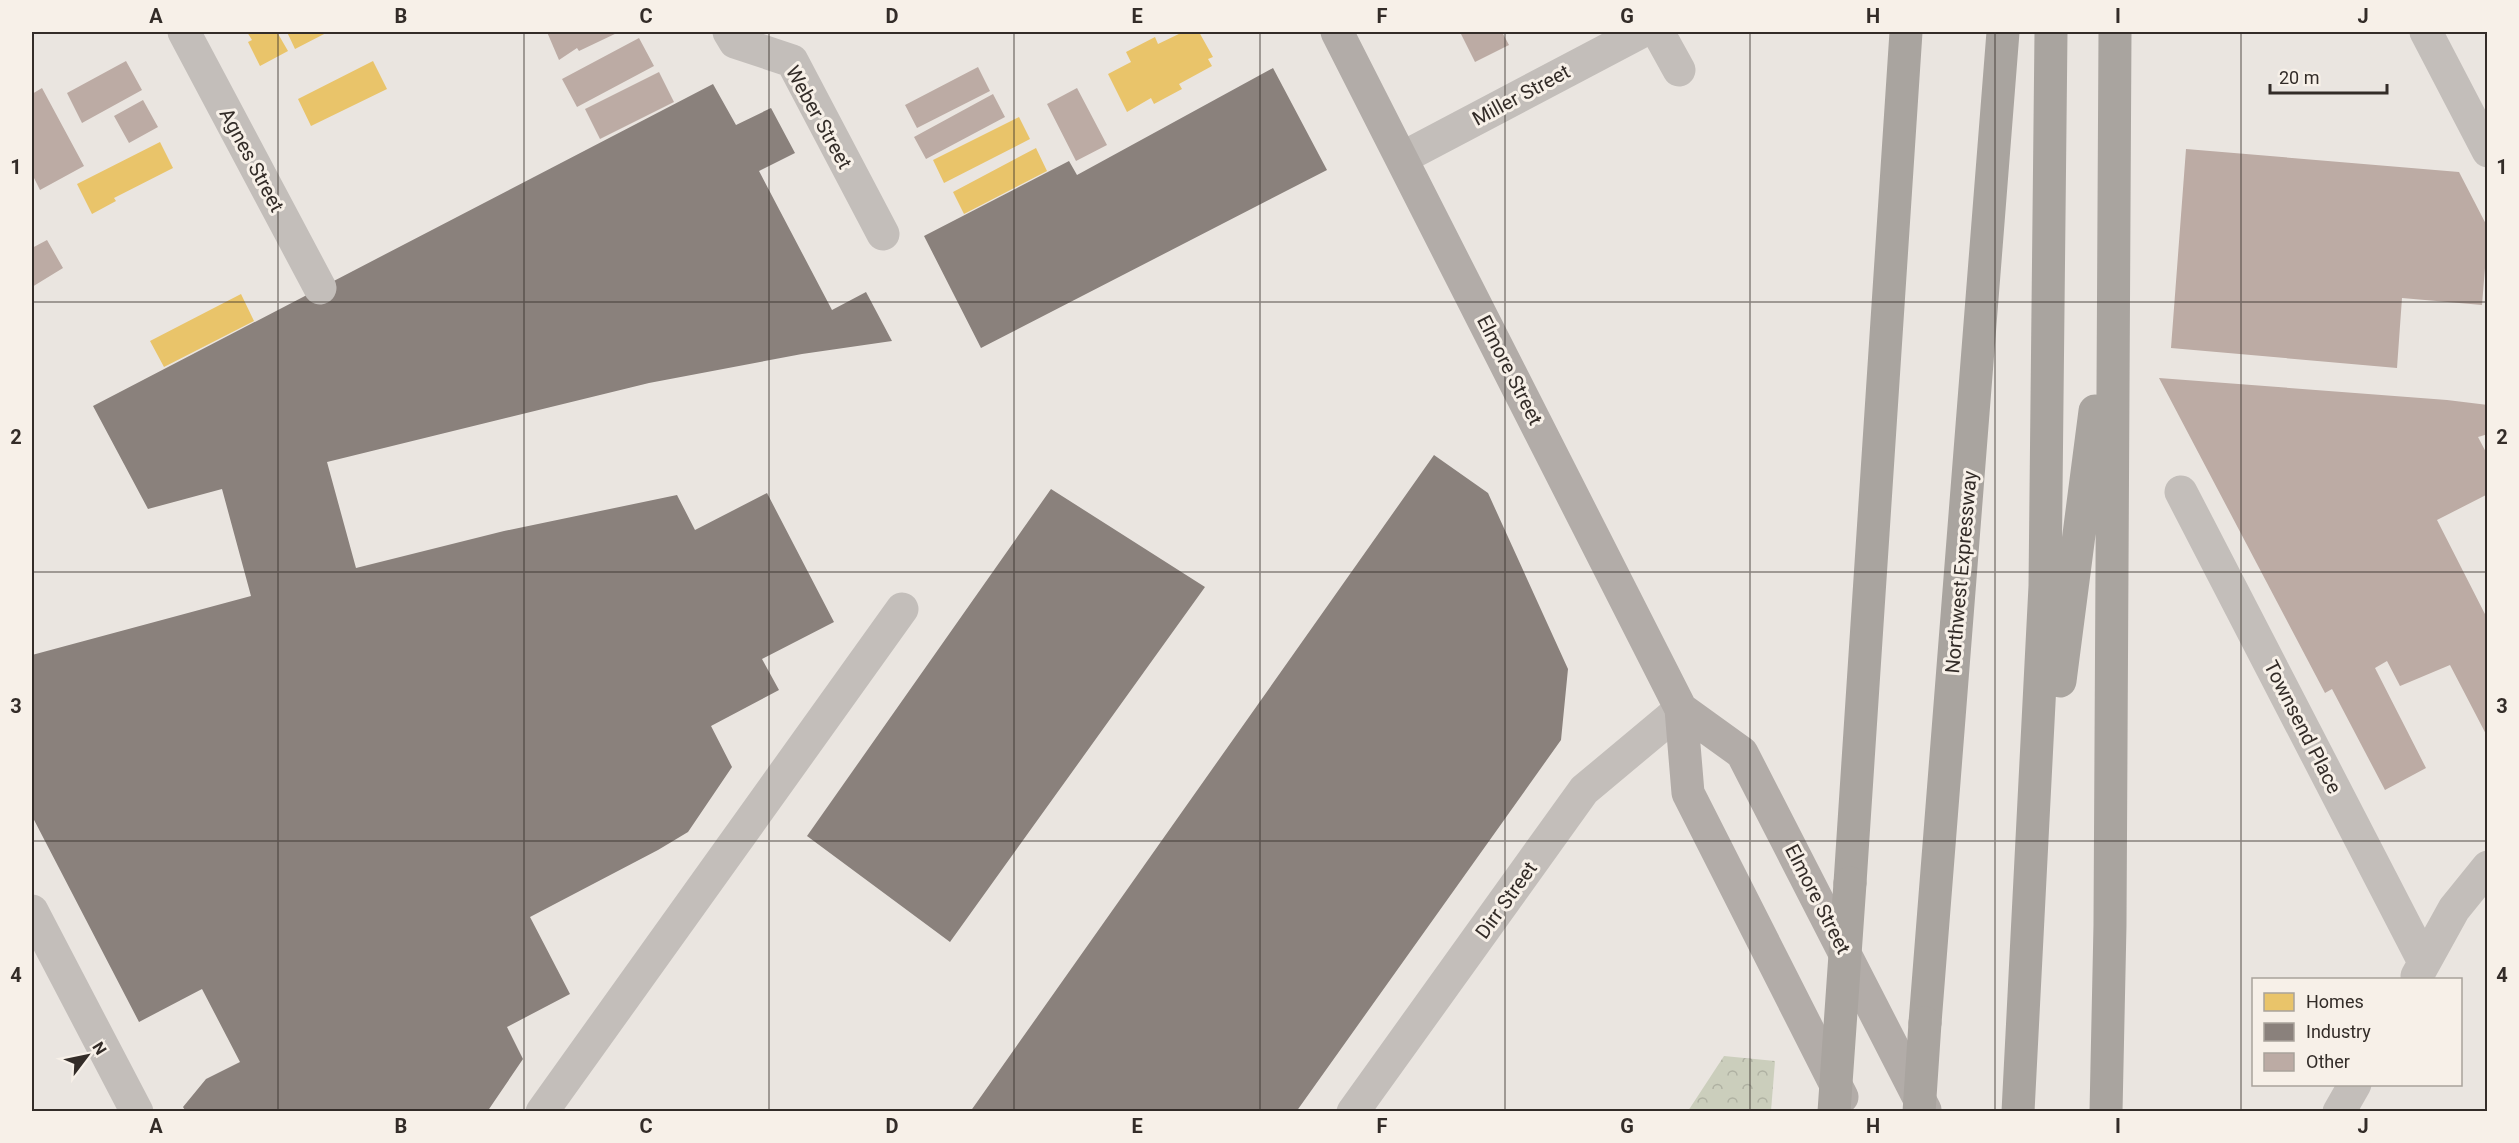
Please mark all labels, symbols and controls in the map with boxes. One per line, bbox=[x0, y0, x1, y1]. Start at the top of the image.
text: A bbox=[149, 4, 163, 28]
text: B bbox=[395, 4, 407, 28]
text: C bbox=[639, 4, 653, 28]
text: D bbox=[886, 4, 899, 28]
text: E bbox=[1131, 4, 1143, 28]
text: F bbox=[1377, 4, 1388, 28]
text: G bbox=[1620, 4, 1634, 28]
text: H bbox=[1866, 4, 1880, 28]
text: I bbox=[2115, 4, 2121, 28]
text: J bbox=[2357, 4, 2369, 28]
scale bar bbox=[2270, 57, 2387, 95]
street label: Miller Street bbox=[1468, 59, 1574, 131]
street label: Weber Street bbox=[781, 61, 857, 173]
text: 20 m bbox=[2279, 67, 2319, 88]
street label: Agnes Street bbox=[215, 104, 289, 216]
text: 1 bbox=[10, 155, 22, 179]
text: 1 bbox=[2496, 155, 2508, 179]
street label: Elmore Street bbox=[1472, 311, 1548, 429]
text: 2 bbox=[10, 425, 22, 449]
text: 2 bbox=[2496, 425, 2508, 449]
street label: Northwest Expressway bbox=[1940, 469, 1982, 674]
street label: Townsend Place bbox=[2259, 656, 2347, 798]
text: 3 bbox=[10, 694, 22, 718]
text: 3 bbox=[2496, 694, 2508, 718]
street label: Elmore Street bbox=[1780, 840, 1856, 958]
street label: Dirr Street bbox=[1470, 857, 1542, 943]
text: 4 bbox=[10, 963, 22, 987]
text: 4 bbox=[2496, 963, 2508, 987]
legend bbox=[2252, 978, 2462, 1086]
text: Homes bbox=[2306, 991, 2364, 1012]
text: Industry bbox=[2306, 1021, 2371, 1042]
north arrow bbox=[57, 1026, 117, 1086]
text: N bbox=[88, 1038, 110, 1058]
text: Other bbox=[2306, 1051, 2350, 1072]
text: A bbox=[149, 1114, 163, 1138]
text: B bbox=[395, 1114, 407, 1138]
text: C bbox=[639, 1114, 653, 1138]
text: D bbox=[886, 1114, 899, 1138]
text: E bbox=[1131, 1114, 1143, 1138]
text: F bbox=[1377, 1114, 1388, 1138]
text: G bbox=[1620, 1114, 1634, 1138]
text: H bbox=[1866, 1114, 1880, 1138]
text: I bbox=[2115, 1114, 2121, 1138]
text: J bbox=[2357, 1114, 2369, 1138]

